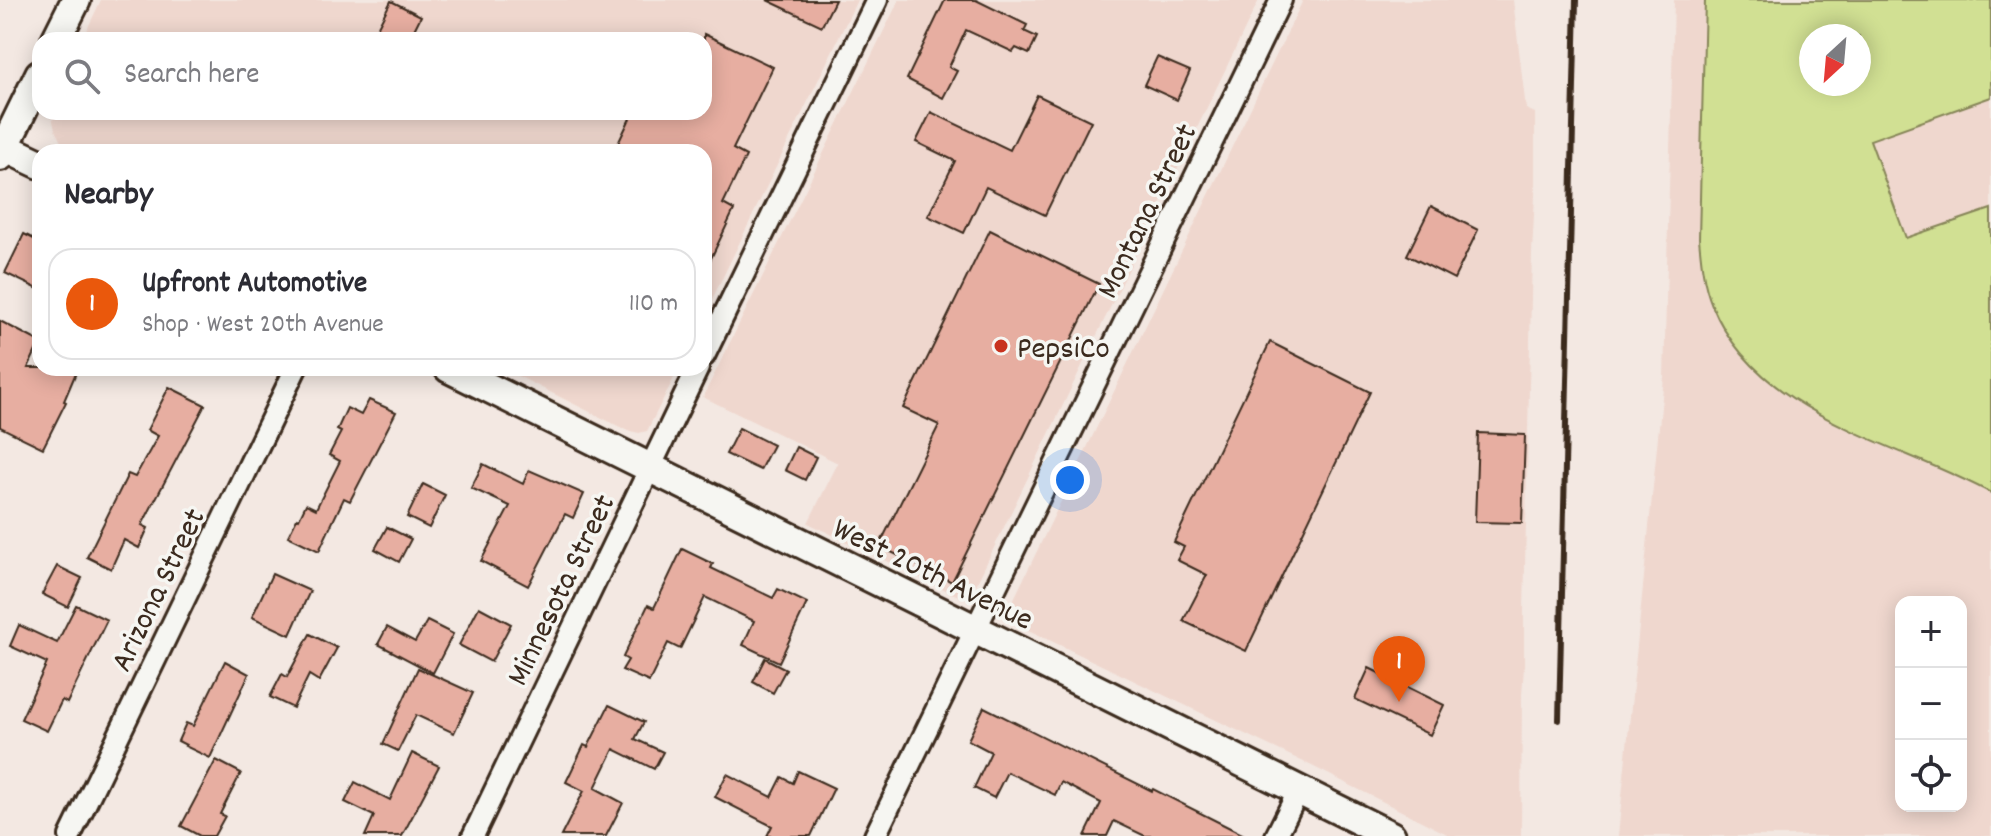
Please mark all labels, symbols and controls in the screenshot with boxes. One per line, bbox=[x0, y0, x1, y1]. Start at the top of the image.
north arrow bbox=[1799, 24, 1871, 96]
search box bbox=[32, 32, 712, 120]
icon: search bbox=[60, 54, 104, 98]
text: Search here bbox=[124, 55, 260, 98]
street label: Montana Street bbox=[1087, 117, 1212, 307]
text: Nearby bbox=[64, 172, 153, 221]
text: Upfront Automotive bbox=[142, 264, 367, 307]
text: 1 bbox=[89, 286, 95, 323]
text: 110 m bbox=[629, 286, 678, 323]
text: Shop · West 20th Avenue bbox=[142, 307, 384, 344]
place label: PepsiCo bbox=[1017, 328, 1110, 374]
marker: PepsiCo bbox=[992, 337, 1010, 355]
your location bbox=[1050, 460, 1090, 500]
street label: Minnesota Street bbox=[497, 488, 630, 695]
street label: Arizona Street bbox=[101, 502, 220, 681]
street label: West 20th Avenue bbox=[824, 508, 1040, 645]
map controls bbox=[1895, 596, 1967, 812]
button: + bbox=[1895, 596, 1967, 668]
pin: 1 bbox=[1373, 636, 1425, 702]
button: − bbox=[1895, 668, 1967, 740]
button: locate bbox=[1895, 740, 1967, 812]

